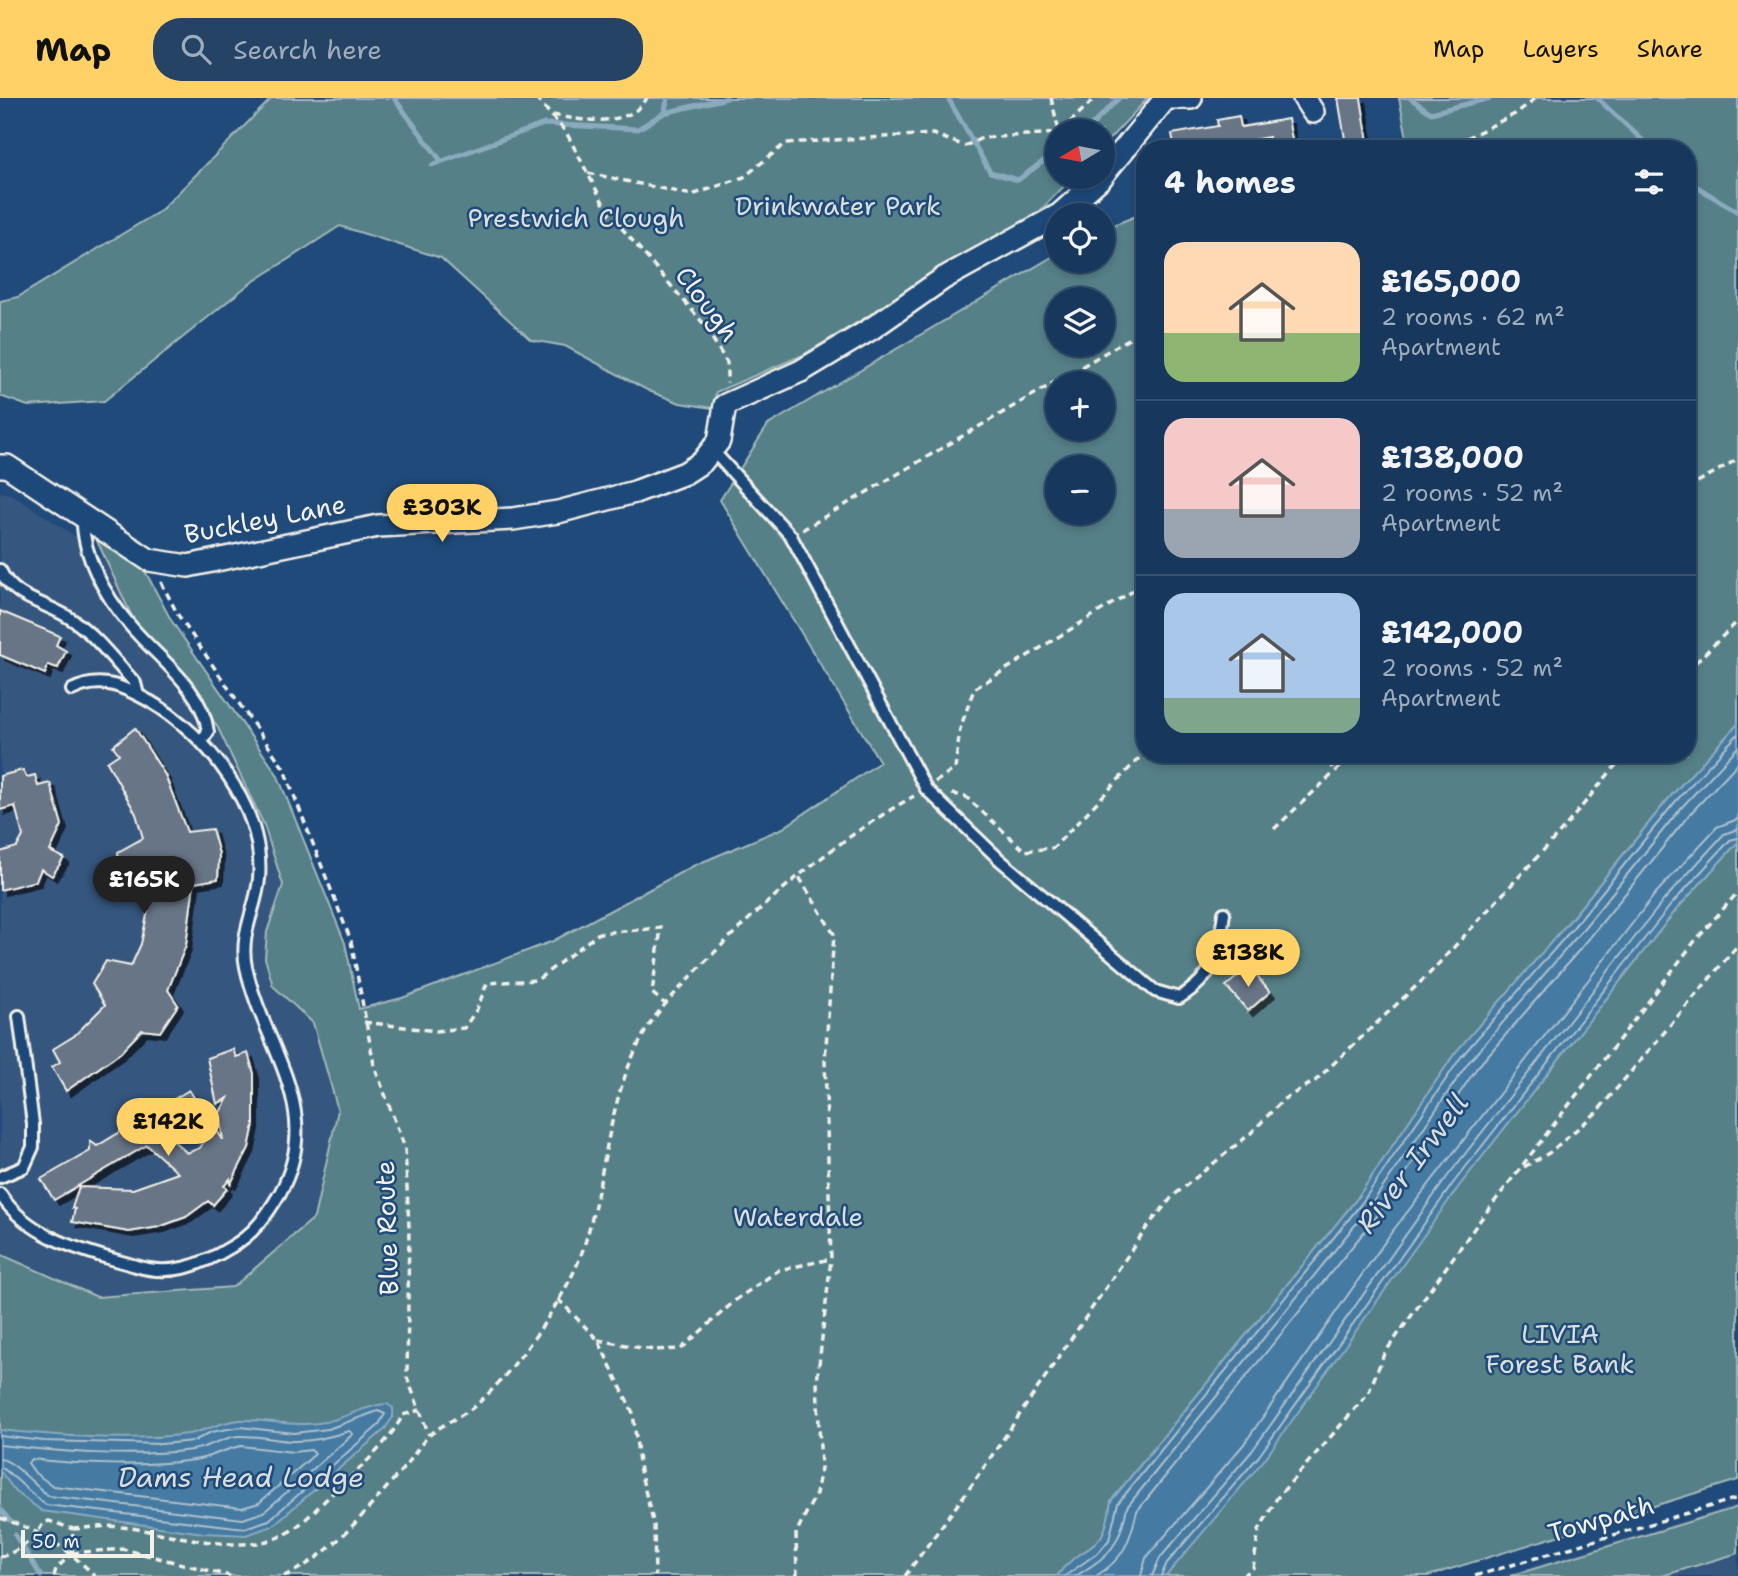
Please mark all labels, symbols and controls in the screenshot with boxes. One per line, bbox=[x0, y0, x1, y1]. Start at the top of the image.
search box bbox=[153, 18, 643, 81]
text: Map bbox=[35, 27, 111, 72]
icon: search bbox=[177, 30, 215, 68]
text: Search here bbox=[233, 32, 382, 67]
text: Map bbox=[1433, 33, 1484, 65]
text: Layers bbox=[1522, 33, 1599, 65]
text: Share bbox=[1637, 33, 1703, 65]
north arrow bbox=[1045, 119, 1115, 189]
map controls bbox=[1045, 119, 1115, 525]
text: 4 homes bbox=[1164, 162, 1296, 203]
icon: filters bbox=[1630, 163, 1668, 201]
park label: Drinkwater Park bbox=[735, 188, 941, 223]
park label: Prestwich Clough bbox=[468, 200, 684, 235]
button: locate bbox=[1045, 203, 1115, 273]
street label: Clough bbox=[667, 259, 747, 349]
text: £165,000 bbox=[1381, 261, 1521, 302]
icon: home bbox=[1220, 270, 1304, 354]
button: layers bbox=[1045, 287, 1115, 357]
text: 2 rooms · 62 m² bbox=[1381, 302, 1565, 332]
text: Apartment bbox=[1381, 332, 1501, 362]
button: + bbox=[1045, 371, 1115, 441]
text: £138,000 bbox=[1381, 437, 1524, 478]
icon: home bbox=[1220, 446, 1304, 530]
button: − bbox=[1045, 455, 1115, 525]
text: 2 rooms · 52 m² bbox=[1381, 478, 1563, 508]
pin: £303K bbox=[393, 484, 491, 544]
street label: Buckley Lane bbox=[181, 486, 349, 551]
text: £303K bbox=[403, 492, 481, 522]
text: Apartment bbox=[1381, 508, 1501, 538]
text: £142,000 bbox=[1381, 612, 1523, 653]
icon: home bbox=[1220, 621, 1304, 705]
text: 2 rooms · 52 m² bbox=[1381, 653, 1563, 683]
text: Apartment bbox=[1381, 683, 1501, 713]
pin: £165K bbox=[95, 856, 193, 916]
text: £165K bbox=[109, 864, 179, 894]
pin: £138K bbox=[1199, 930, 1297, 989]
text: £138K bbox=[1212, 937, 1284, 967]
water label: River Irwell bbox=[1347, 1085, 1477, 1241]
pin: £142K bbox=[119, 1098, 217, 1158]
text: £142K bbox=[132, 1106, 204, 1136]
street label: Blue Route bbox=[367, 1160, 406, 1296]
park label: Waterdale bbox=[733, 1199, 863, 1234]
park label: LIVIA Forest Bank bbox=[1486, 1316, 1634, 1381]
water label: Dams Head Lodge bbox=[118, 1458, 364, 1496]
street label: Towpath bbox=[1544, 1487, 1658, 1550]
scale bar bbox=[21, 1527, 154, 1559]
text: 50 m bbox=[32, 1529, 80, 1554]

